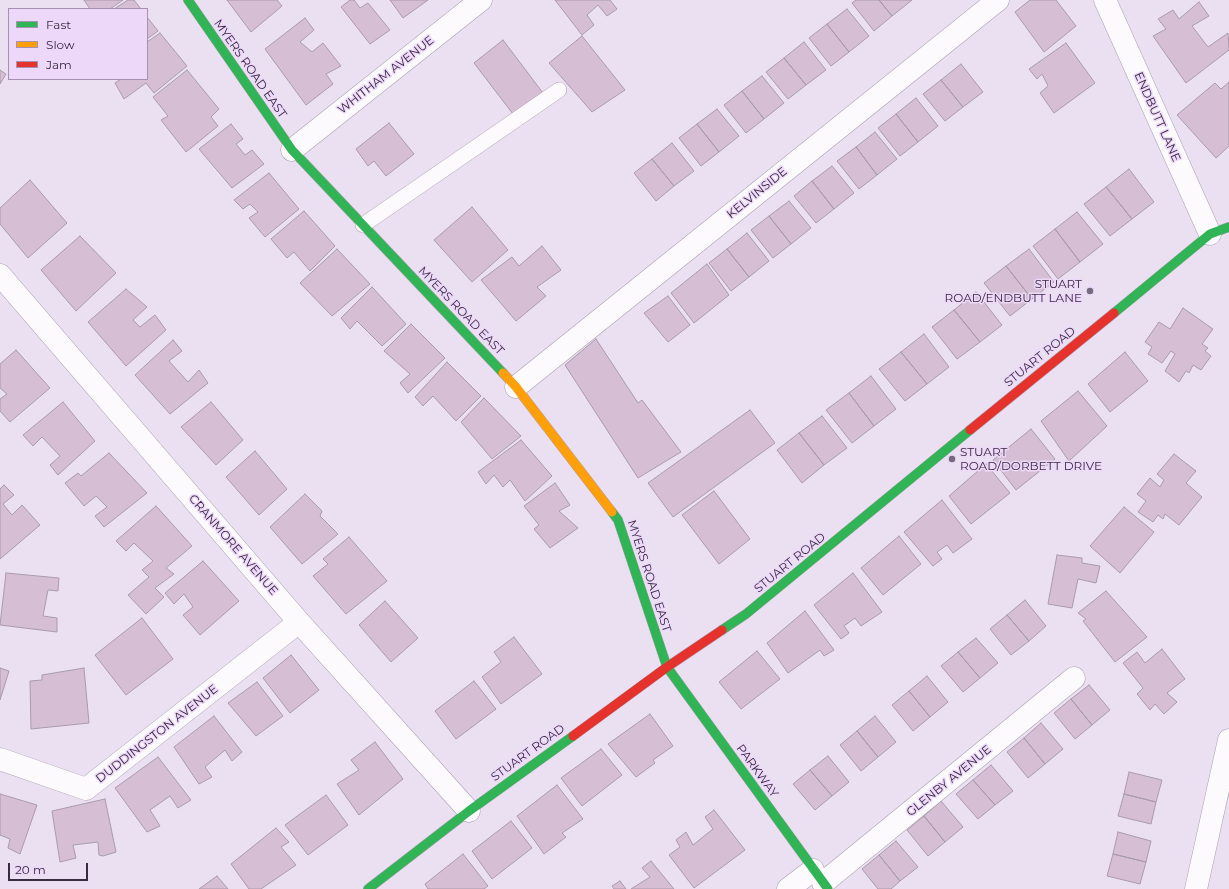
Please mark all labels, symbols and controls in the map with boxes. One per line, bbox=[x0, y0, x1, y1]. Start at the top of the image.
legend bbox=[8, 8, 148, 80]
text: Fast bbox=[46, 17, 71, 32]
street label: MYERS ROAD EAST bbox=[211, 17, 289, 121]
street label: WHITHAM AVENUE bbox=[335, 33, 437, 117]
text: Slow bbox=[46, 37, 75, 52]
text: Jam bbox=[46, 57, 72, 72]
street label: ENDBUTT LANE bbox=[1131, 70, 1183, 164]
street label: KELVINSIDE bbox=[724, 164, 790, 222]
street label: MYERS ROAD EAST bbox=[415, 264, 507, 358]
place label: STUART ROAD/ENDBUTT LANE bbox=[945, 277, 1082, 305]
marker: STUART ROAD/ENDBUTT LANE bbox=[1085, 286, 1095, 296]
street label: STUART ROAD bbox=[1001, 324, 1079, 390]
place label: STUART ROAD/DORBETT DRIVE bbox=[960, 445, 1102, 473]
marker: STUART ROAD/DORBETT DRIVE bbox=[947, 454, 957, 464]
street label: CRANMORE AVENUE bbox=[185, 492, 281, 598]
street label: MYERS ROAD EAST bbox=[624, 518, 674, 634]
street label: STUART ROAD bbox=[751, 530, 829, 596]
street label: DUDDINGSTON AVENUE bbox=[93, 682, 221, 786]
street label: STUART ROAD bbox=[488, 721, 568, 785]
street label: PARKWAY bbox=[733, 742, 781, 800]
street label: GLENBY AVENUE bbox=[904, 742, 994, 820]
scale bar bbox=[10, 855, 90, 881]
text: 20 m bbox=[15, 862, 46, 877]

